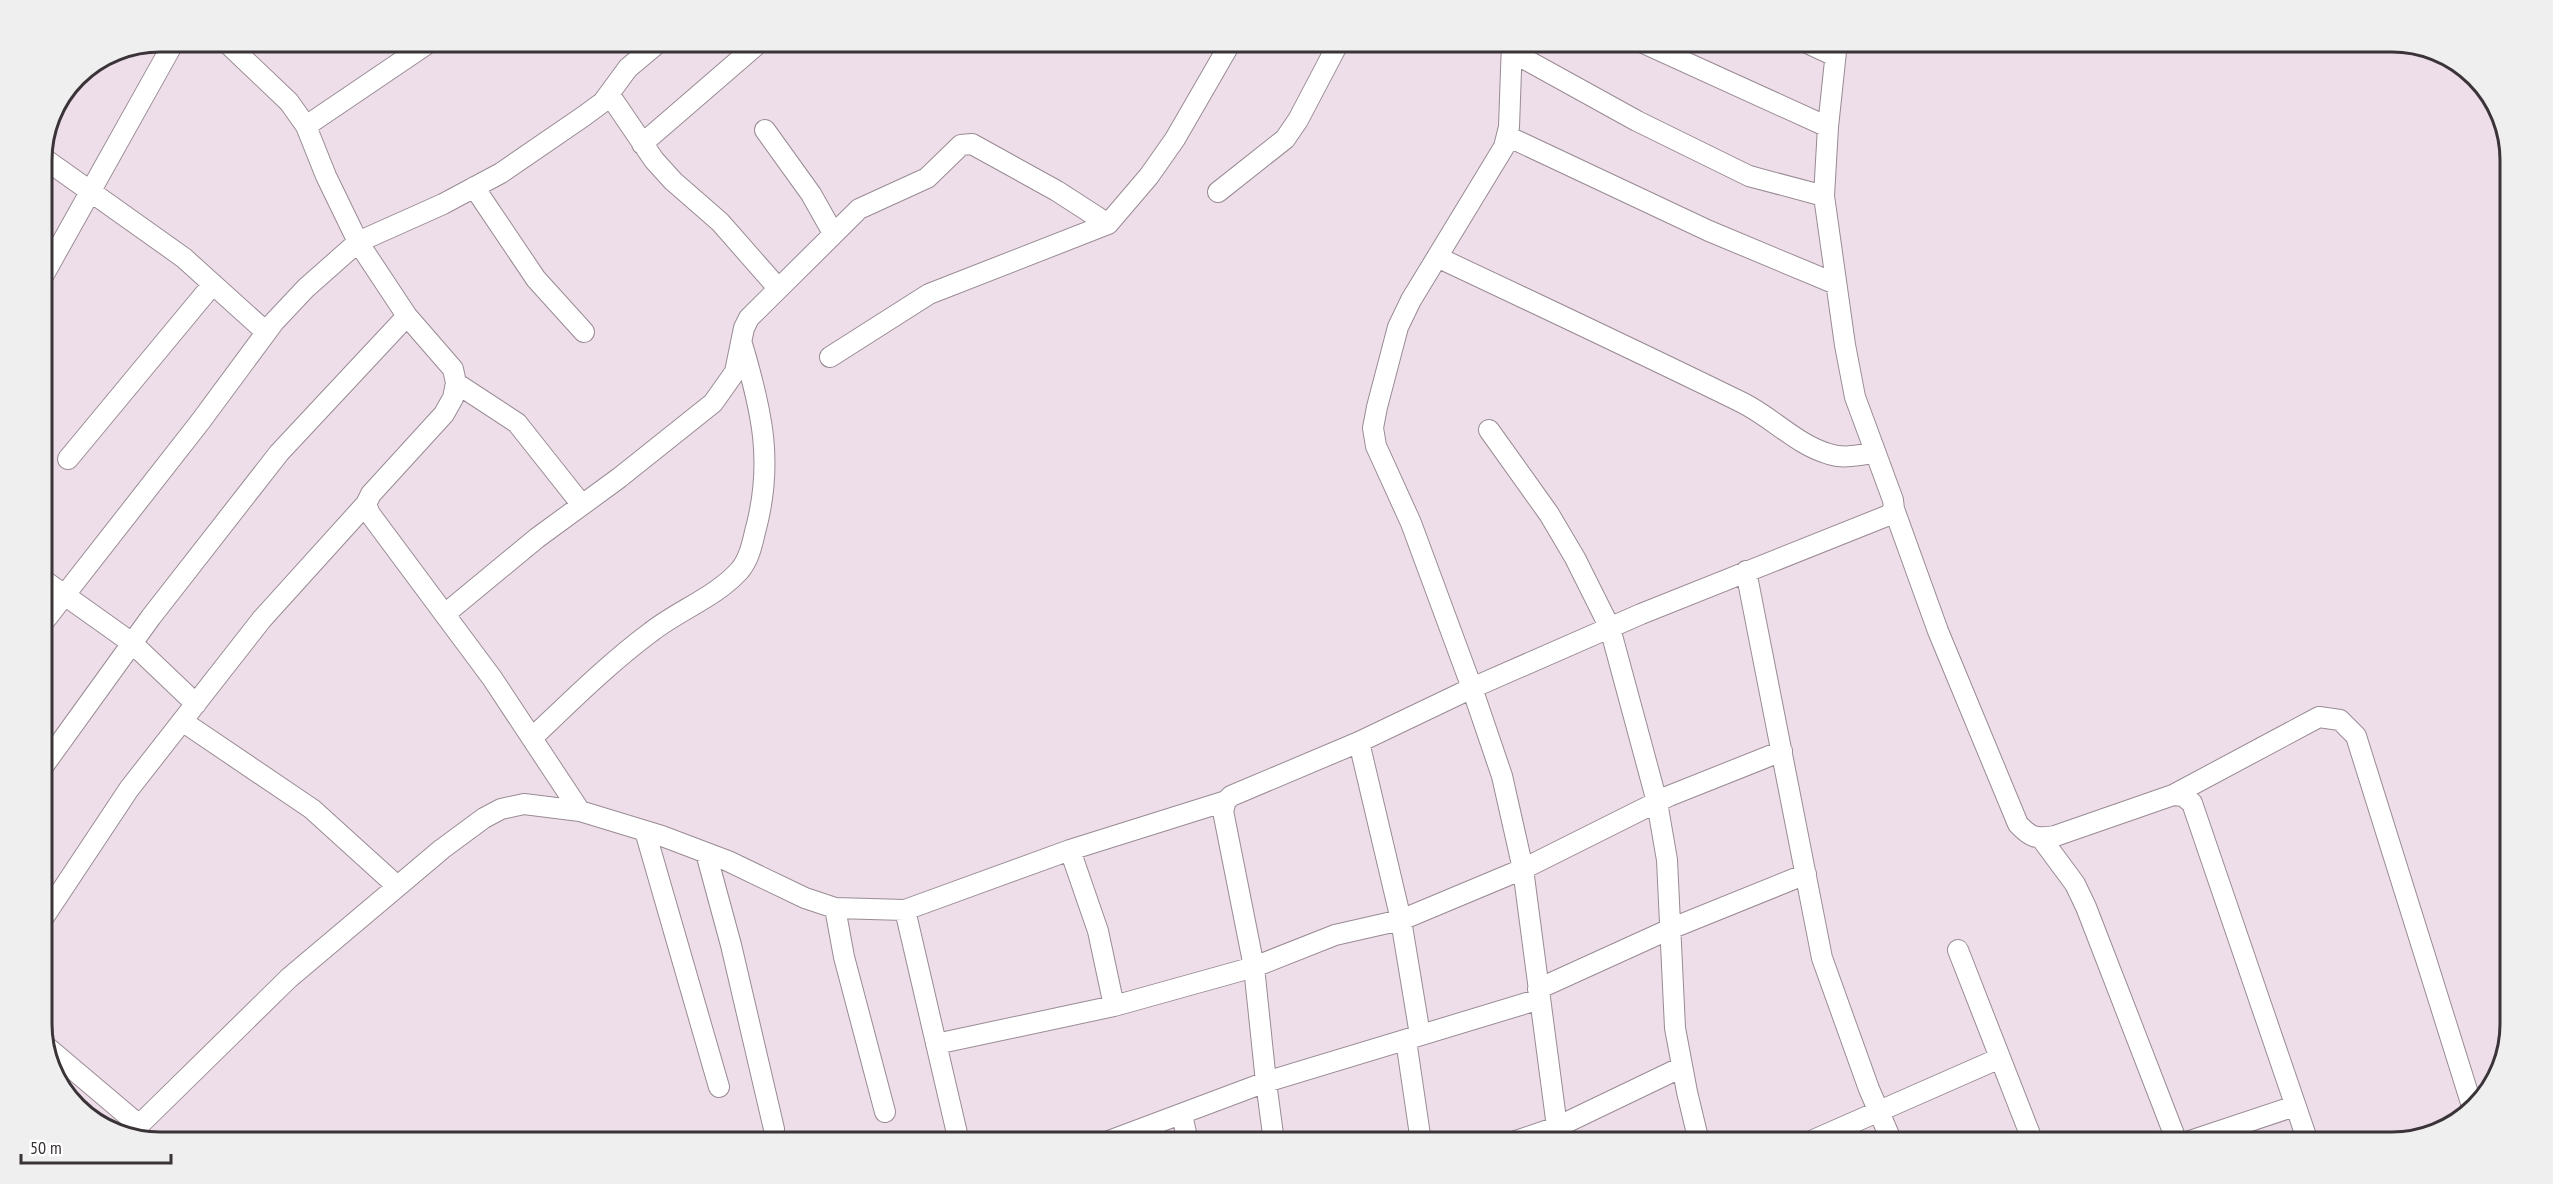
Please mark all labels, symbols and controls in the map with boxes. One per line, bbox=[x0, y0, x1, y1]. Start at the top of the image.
scale bar bbox=[21, 1127, 171, 1165]
text: 50 m bbox=[30, 1136, 62, 1159]

